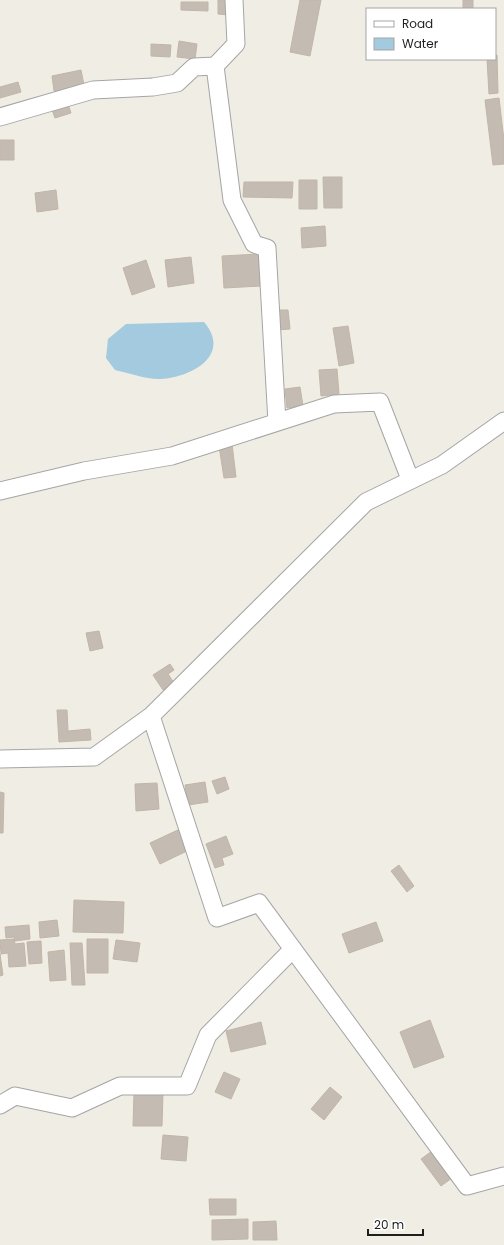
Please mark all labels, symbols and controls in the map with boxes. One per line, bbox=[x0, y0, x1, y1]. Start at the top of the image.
legend bbox=[366, 8, 496, 60]
text: Road bbox=[402, 15, 433, 32]
text: Water bbox=[402, 35, 439, 52]
scale bar bbox=[368, 1211, 423, 1237]
text: 20 m bbox=[374, 1216, 404, 1233]

